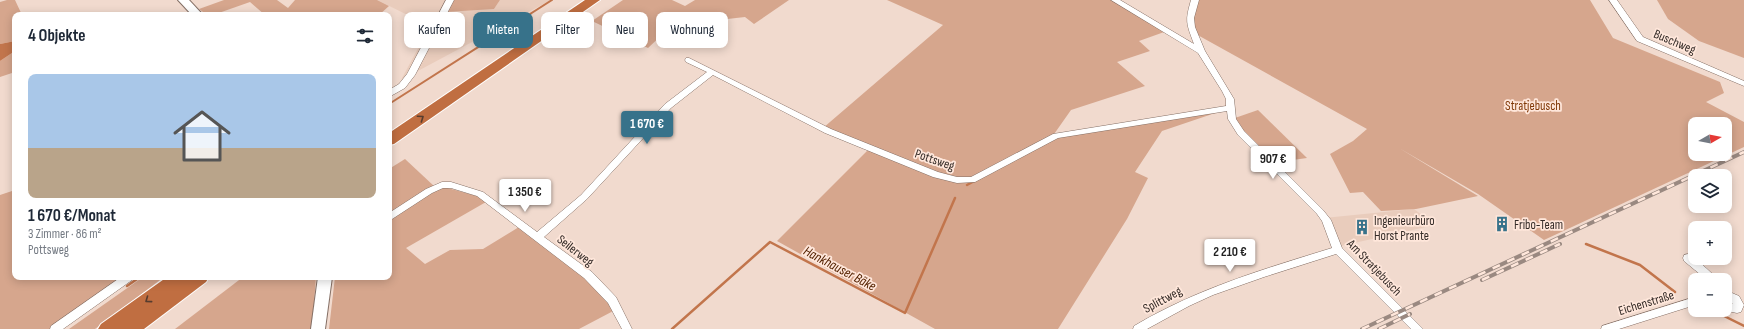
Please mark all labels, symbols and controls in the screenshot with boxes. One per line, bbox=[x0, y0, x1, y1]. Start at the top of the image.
chip: Kaufen bbox=[404, 12, 465, 48]
chip: Mieten bbox=[473, 12, 533, 48]
chip: Filter bbox=[541, 12, 594, 48]
chip: Neu bbox=[602, 12, 648, 48]
chip: Wohnung bbox=[656, 12, 728, 48]
icon: filters bbox=[354, 25, 376, 47]
text: 4 Objekte bbox=[28, 26, 85, 46]
street label: Buschweg bbox=[1651, 26, 1698, 58]
park label: Stratjebusch bbox=[1505, 98, 1561, 114]
icon: home bbox=[166, 100, 238, 172]
pin: 1 670 € bbox=[610, 111, 684, 145]
one-way arrow bbox=[417, 115, 424, 123]
text: 1 670 € bbox=[630, 116, 664, 132]
north arrow bbox=[1688, 117, 1732, 161]
map controls bbox=[1688, 117, 1732, 317]
street label: Pottsweg bbox=[913, 146, 957, 174]
pin: 907 € bbox=[1245, 146, 1301, 180]
text: 907 € bbox=[1260, 151, 1286, 167]
button: layers bbox=[1688, 169, 1732, 213]
pin: 1 350 € bbox=[488, 179, 562, 213]
text: 1 350 € bbox=[508, 184, 542, 200]
text: 1 670 €/Monat bbox=[28, 206, 116, 226]
place label: Ingenieurbüro Horst Prante bbox=[1374, 213, 1435, 244]
building icon: Fribo-Team bbox=[1493, 215, 1511, 233]
place label: Fribo-Team bbox=[1514, 217, 1563, 233]
building icon: Ingenieurbüro Horst Prante bbox=[1353, 218, 1371, 236]
button: + bbox=[1688, 221, 1732, 265]
text: 3 Zimmer · 86 m² bbox=[28, 226, 102, 242]
street label: Seilerweg bbox=[554, 231, 597, 270]
street label: Am Stratjebusch bbox=[1343, 235, 1405, 299]
pin: 2 210 € bbox=[1193, 239, 1267, 273]
text: Pottsweg bbox=[28, 242, 69, 258]
water label: Hankhauser Bäke bbox=[801, 242, 879, 295]
text: 2 210 € bbox=[1213, 244, 1247, 260]
button: − bbox=[1688, 273, 1732, 317]
street label: Splittweg bbox=[1140, 283, 1185, 317]
street label: Eichenstraße bbox=[1617, 287, 1676, 319]
one-way arrow bbox=[146, 295, 153, 302]

